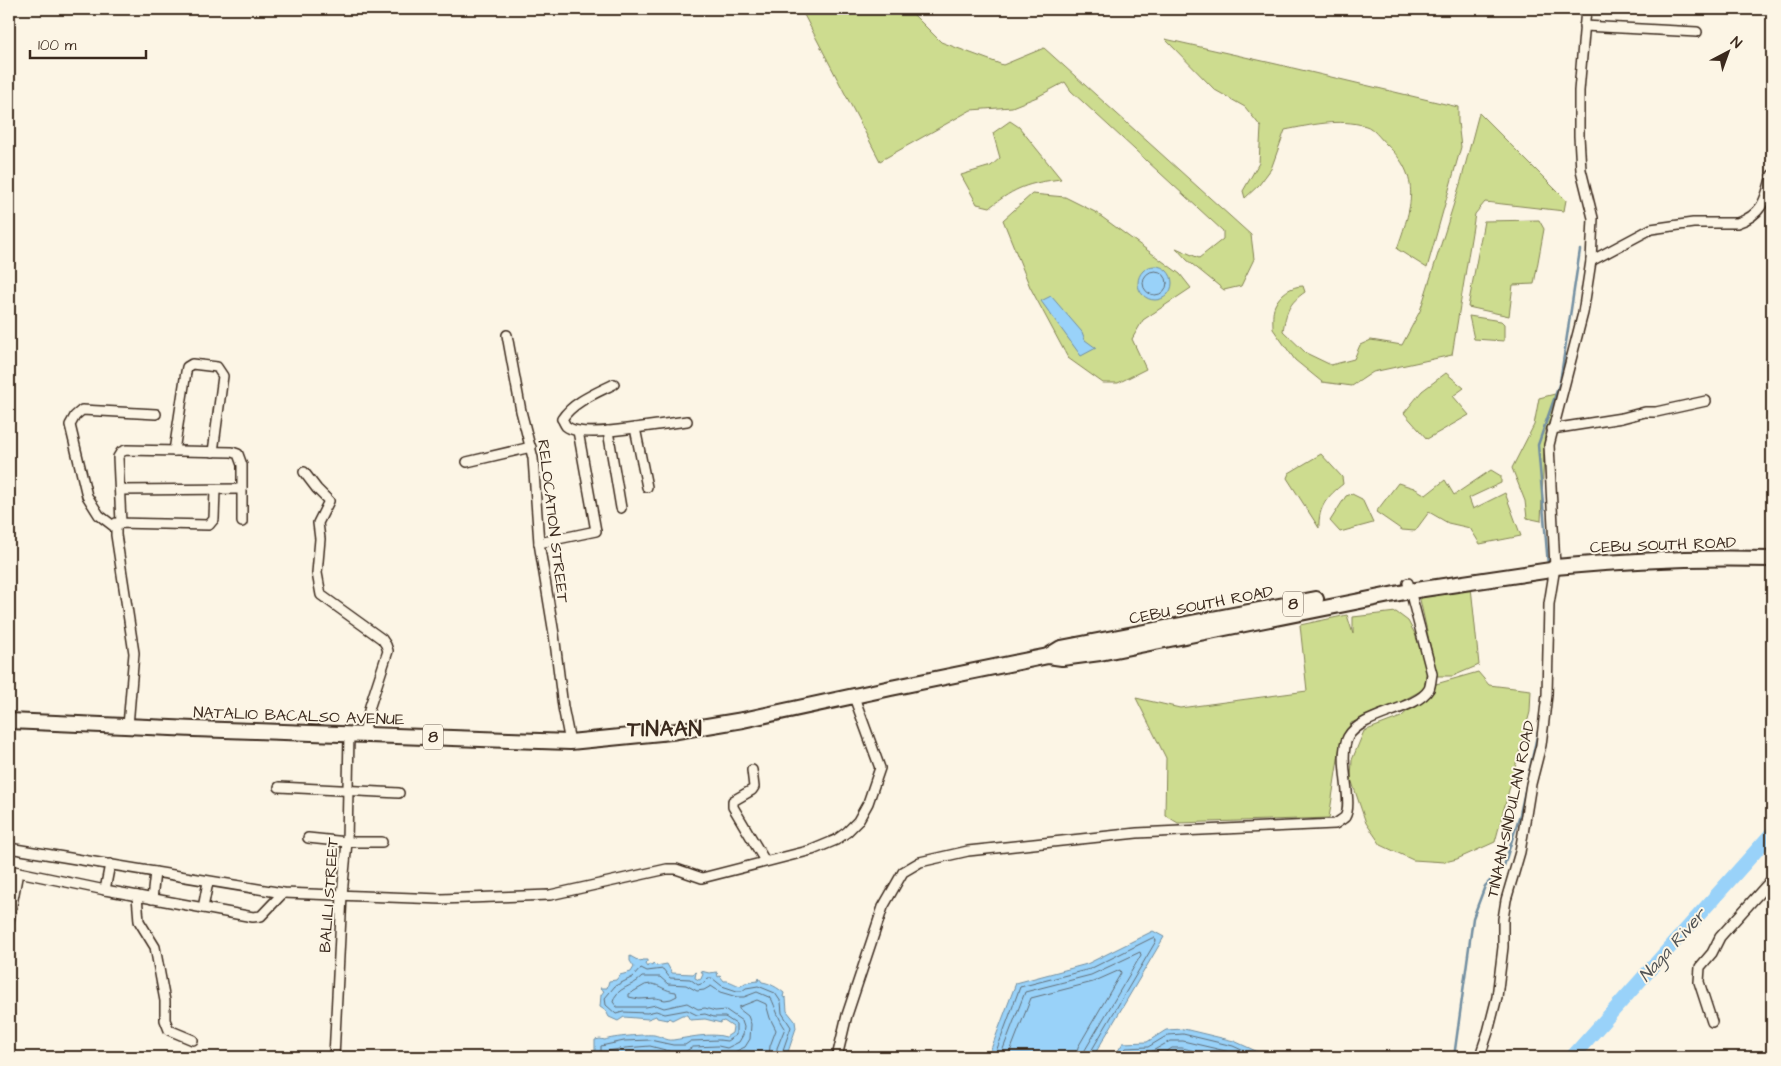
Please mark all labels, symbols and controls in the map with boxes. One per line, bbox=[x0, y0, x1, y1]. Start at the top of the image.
scale bar bbox=[30, 28, 146, 60]
north arrow bbox=[1704, 28, 1754, 78]
text: N bbox=[1726, 33, 1746, 54]
text: 100 m bbox=[38, 35, 77, 56]
street label: RELOCATION STREET bbox=[532, 438, 574, 604]
street label: CEBU SOUTH ROAD bbox=[1590, 531, 1737, 559]
street label: CEBU SOUTH ROAD bbox=[1127, 580, 1275, 630]
road number: 8 bbox=[1283, 592, 1303, 616]
street label: NATALIO BACALSO AVENUE bbox=[193, 701, 405, 731]
district label: TINAAN bbox=[626, 715, 703, 744]
street label: TINAAN-SINDULAN ROAD bbox=[1481, 719, 1541, 900]
road number: 8 bbox=[423, 724, 443, 750]
street label: BALILI STREET bbox=[314, 837, 344, 953]
water label: Naga River bbox=[1633, 902, 1714, 988]

